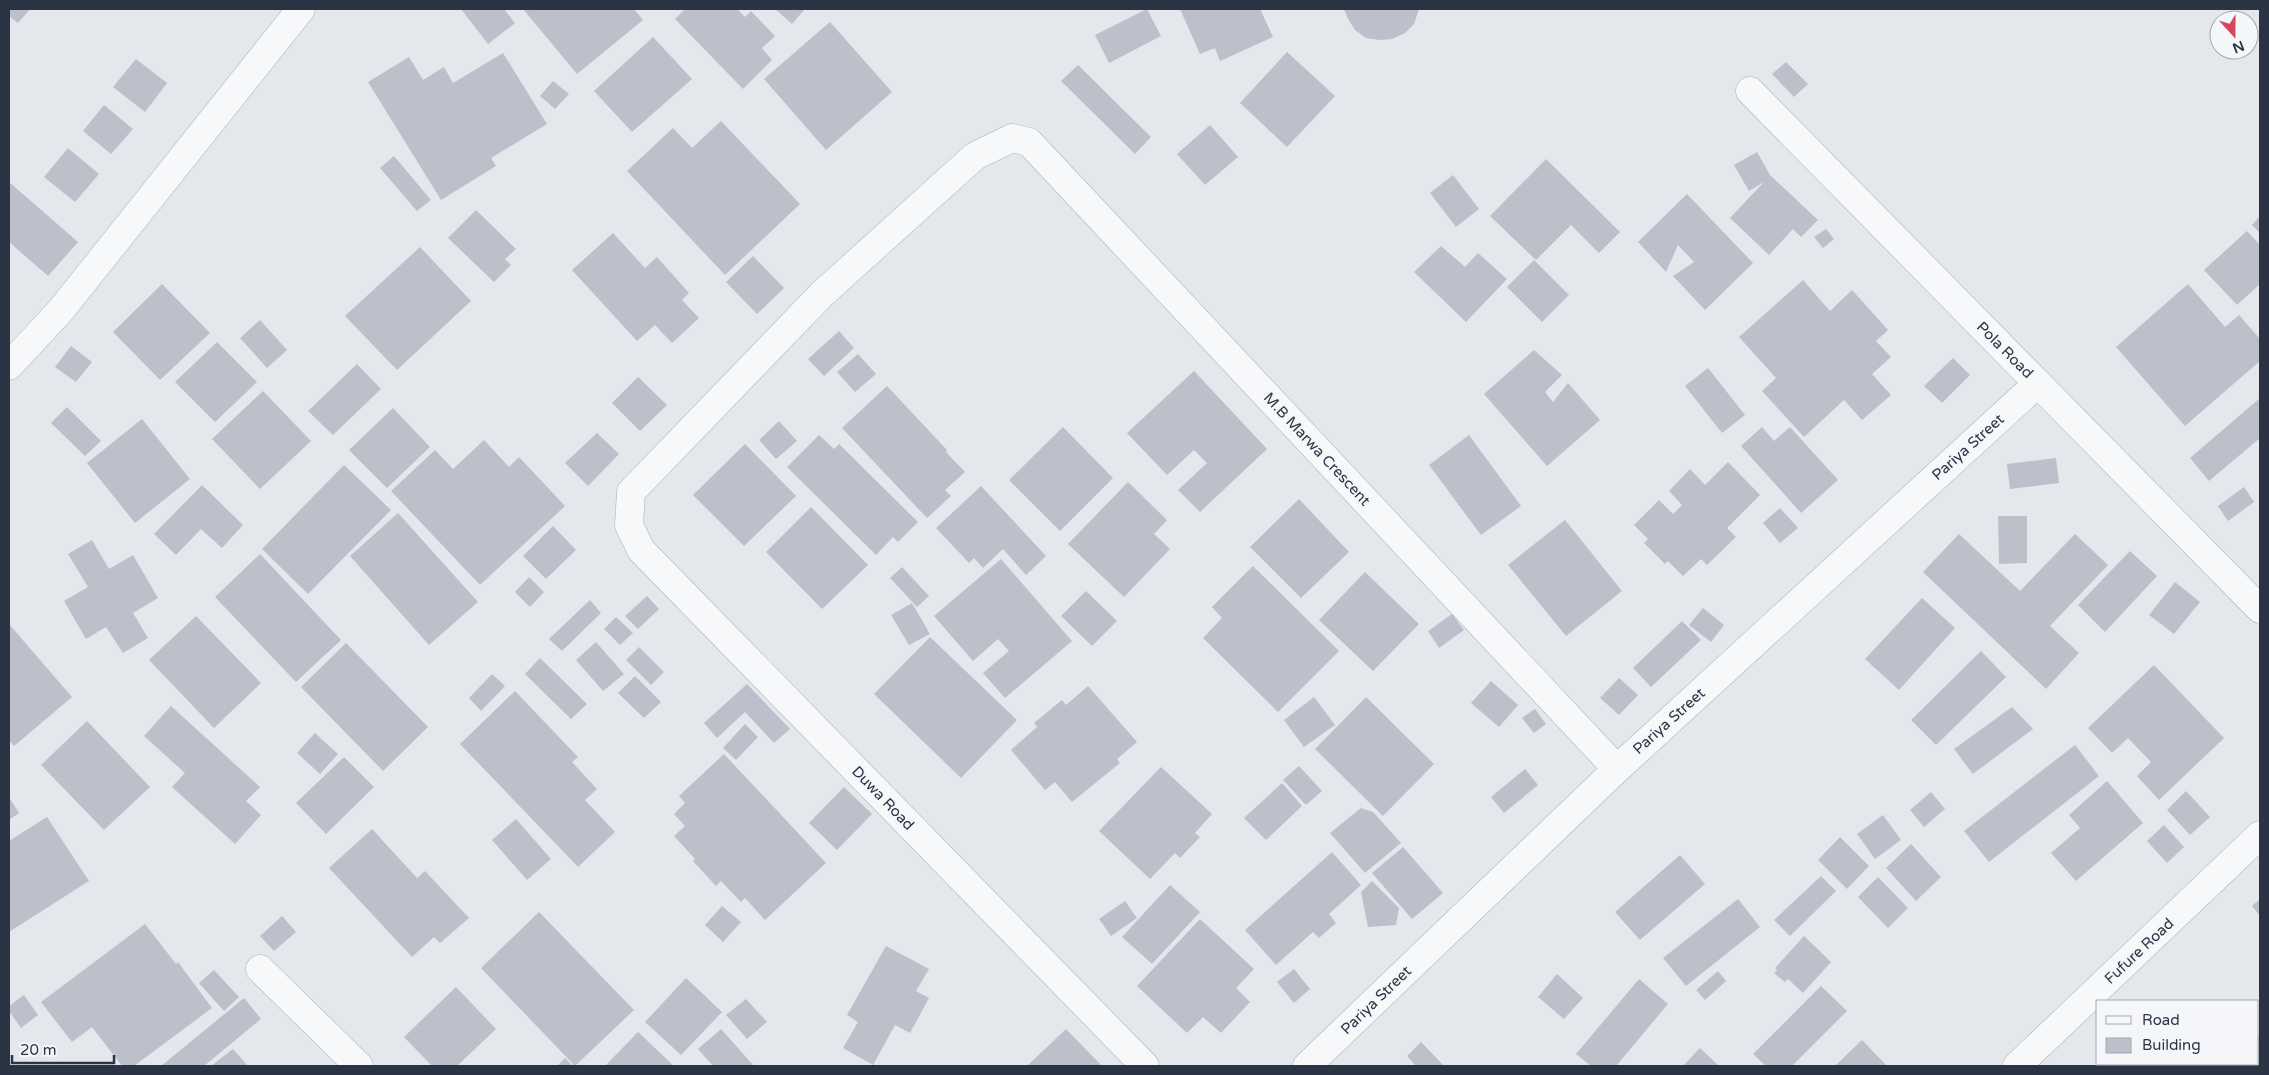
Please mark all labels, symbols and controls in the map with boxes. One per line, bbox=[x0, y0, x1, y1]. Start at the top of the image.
north arrow bbox=[2209, 10, 2259, 60]
text: N bbox=[2230, 37, 2247, 57]
street label: Pola Road bbox=[1973, 318, 2037, 382]
street label: M.B Marwa Crescent bbox=[1260, 389, 1374, 509]
street label: Pariya Street bbox=[1928, 410, 2008, 484]
street label: Pariya Street bbox=[1629, 684, 1709, 758]
street label: Duwa Road bbox=[848, 762, 918, 834]
street label: Fufure Road bbox=[2101, 914, 2177, 988]
street label: Pariya Street bbox=[1337, 962, 1415, 1038]
legend bbox=[2096, 1000, 2259, 1065]
text: Road bbox=[2142, 1011, 2180, 1029]
scale bar bbox=[12, 1032, 115, 1064]
text: Building bbox=[2142, 1036, 2201, 1054]
text: 20 m bbox=[20, 1041, 57, 1059]

